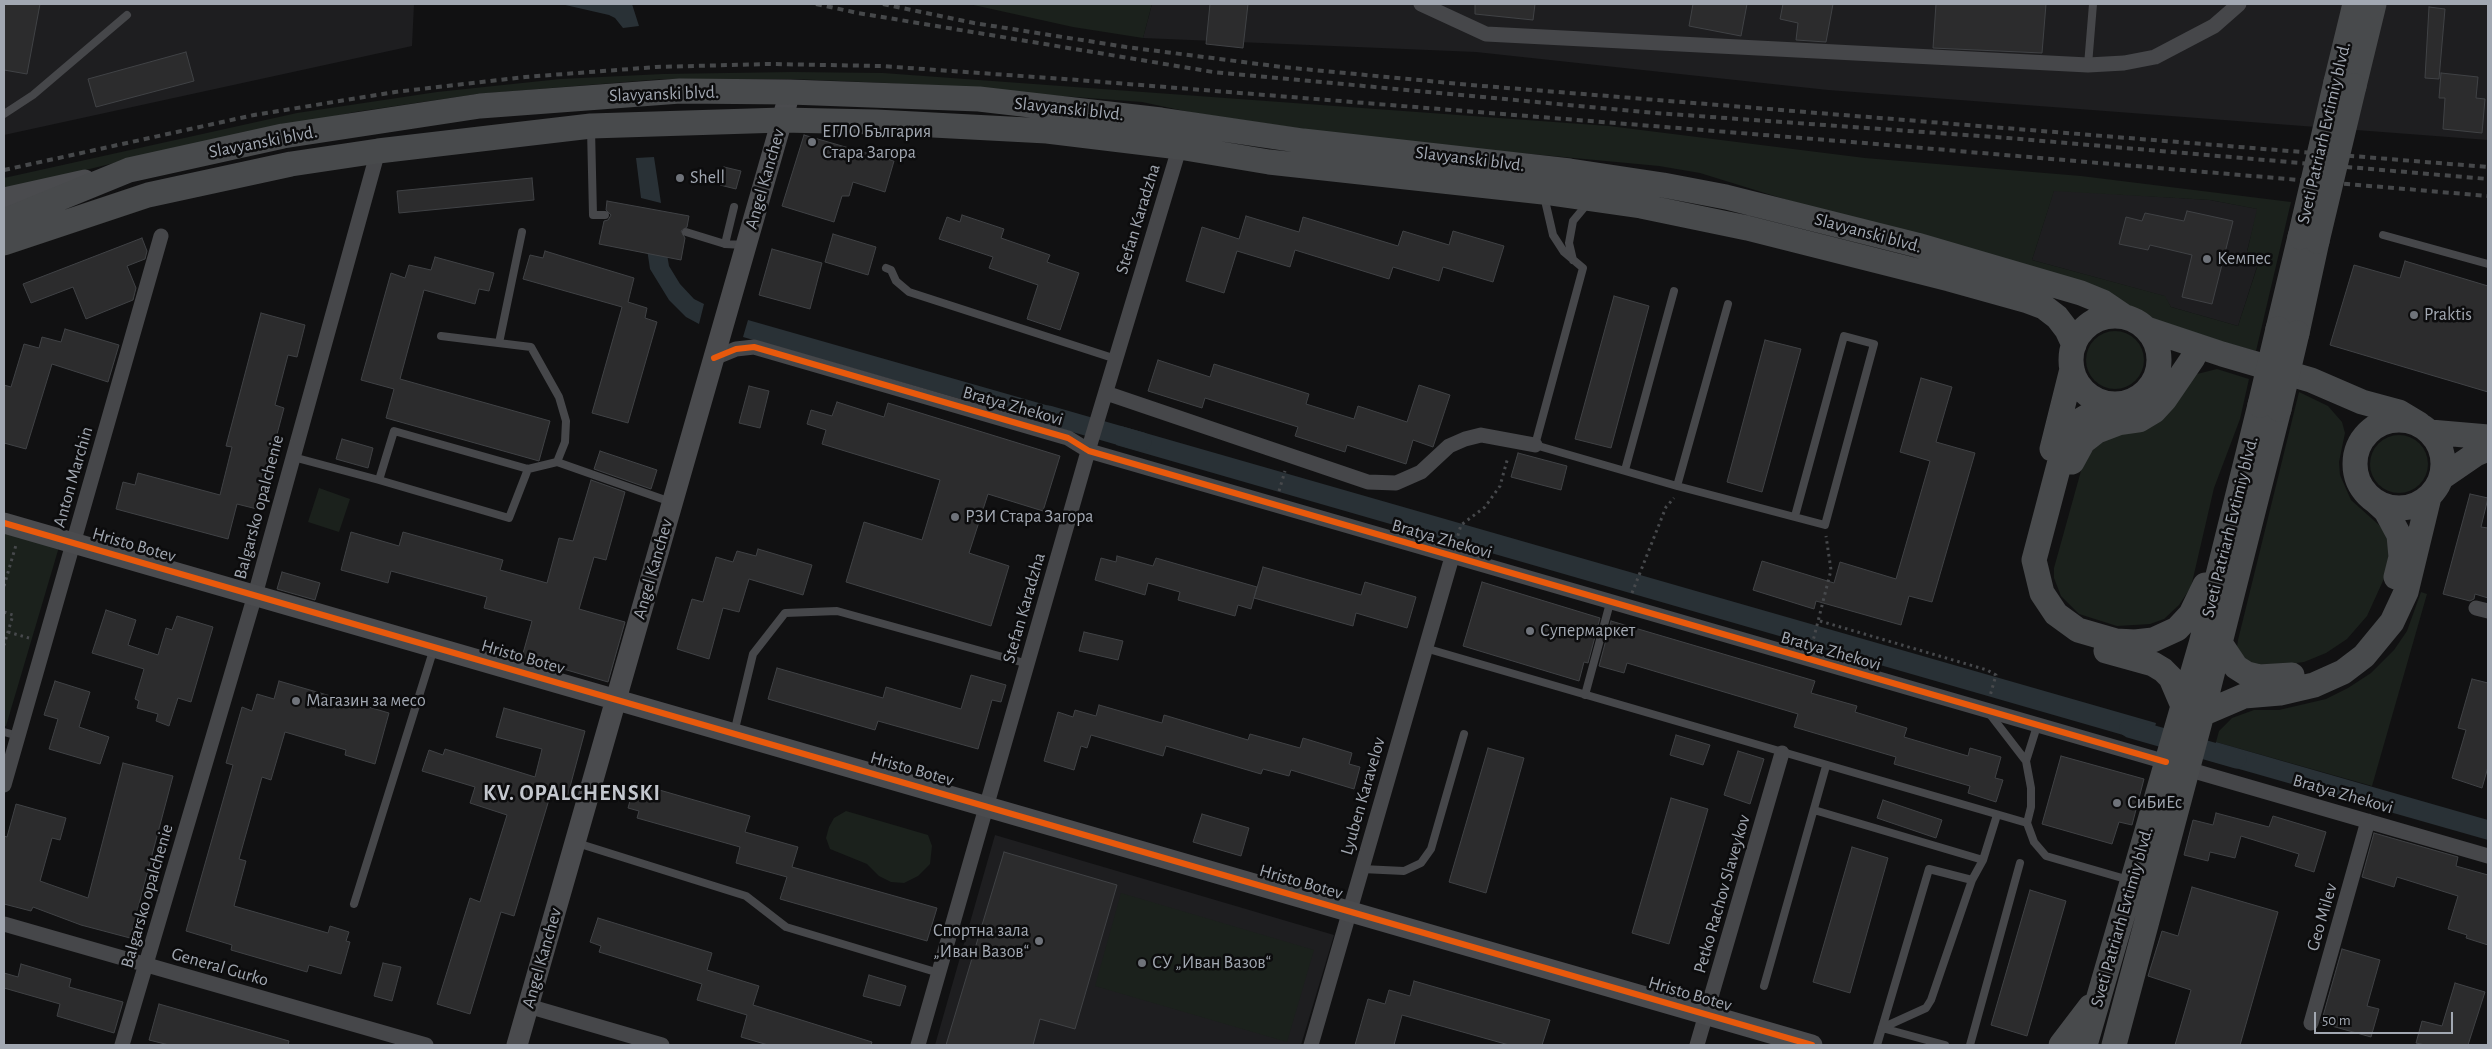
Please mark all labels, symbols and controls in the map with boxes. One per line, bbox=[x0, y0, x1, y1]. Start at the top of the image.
street label: Sveti Patriarh Evtimiy blvd. bbox=[2293, 40, 2355, 226]
street label: Slavyanski blvd. bbox=[609, 81, 719, 107]
street label: Slavyanski blvd. bbox=[1013, 93, 1125, 125]
street label: Slavyanski blvd. bbox=[207, 121, 319, 163]
place label: ЕГЛО България Стара Загора bbox=[822, 121, 931, 163]
street label: Angel Kanchev bbox=[740, 126, 790, 232]
marker: ЕГЛО България Стара Загора bbox=[806, 136, 818, 148]
street label: Slavyanski blvd. bbox=[1414, 142, 1526, 176]
street label: Stefan Karadzha bbox=[1111, 161, 1165, 277]
place label: Shell bbox=[690, 167, 725, 189]
marker: Shell bbox=[674, 172, 686, 184]
street label: Slavyanski blvd. bbox=[1812, 208, 1924, 258]
place label: Кемпес bbox=[2217, 248, 2271, 270]
marker: Кемпес bbox=[2201, 253, 2213, 265]
place label: Praktis bbox=[2424, 304, 2472, 326]
marker: Praktis bbox=[2408, 309, 2420, 321]
street label: Bratya Zhekovi bbox=[960, 381, 1066, 431]
street label: Anton Marchin bbox=[48, 424, 98, 530]
street label: Balgarsko opalchenie bbox=[229, 432, 289, 582]
street label: Sveti Patriarh Evtimiy blvd. bbox=[2197, 434, 2263, 620]
place label: РЗИ Стара Загора bbox=[965, 506, 1094, 528]
marker: РЗИ Стара Загора bbox=[949, 511, 961, 523]
street label: Bratya Zhekovi bbox=[1389, 514, 1495, 564]
street label: Angel Kanchev bbox=[628, 516, 678, 622]
street label: Hristo Botev bbox=[90, 523, 178, 567]
street label: Stefan Karadzha bbox=[998, 550, 1050, 666]
place label: Супермаркет bbox=[1540, 620, 1635, 642]
marker: Супермаркет bbox=[1524, 625, 1536, 637]
street label: Bratya Zhekovi bbox=[1778, 626, 1884, 676]
street label: Hristo Botev bbox=[479, 635, 567, 679]
place label: Магазин за месо bbox=[306, 690, 426, 712]
marker: Магазин за месо bbox=[290, 695, 302, 707]
street label: Lyuben Karavelov bbox=[1336, 735, 1390, 857]
street label: Hristo Botev bbox=[868, 747, 956, 791]
street label: Bratya Zhekovi bbox=[2290, 769, 2396, 819]
district label: KV. OPALCHENSKI bbox=[481, 780, 663, 806]
place label: СиБиЕс bbox=[2127, 792, 2182, 814]
marker: СиБиЕс bbox=[2111, 797, 2123, 809]
street label: Petko Rachov Slaveykov bbox=[1689, 812, 1755, 976]
street label: Balgarsko opalchenie bbox=[116, 822, 178, 970]
street label: Sveti Patriarh Evtimiy blvd. bbox=[2086, 825, 2158, 1009]
street label: Hristo Botev bbox=[1257, 860, 1345, 904]
street label: Geo Milev bbox=[2302, 881, 2342, 953]
street label: Angel Kanchev bbox=[517, 905, 567, 1011]
place label: Спортна зала „Иван Вазов“ bbox=[933, 920, 1029, 962]
marker: Спортна зала „Иван Вазов“ bbox=[1033, 935, 1045, 947]
street label: General Gurko bbox=[169, 943, 271, 991]
place label: СУ „Иван Вазов“ bbox=[1152, 952, 1271, 974]
marker: СУ „Иван Вазов“ bbox=[1136, 957, 1148, 969]
street label: Hristo Botev bbox=[1646, 972, 1734, 1016]
scale bar bbox=[2317, 1002, 2456, 1034]
text: 50 m bbox=[2322, 1013, 2351, 1028]

